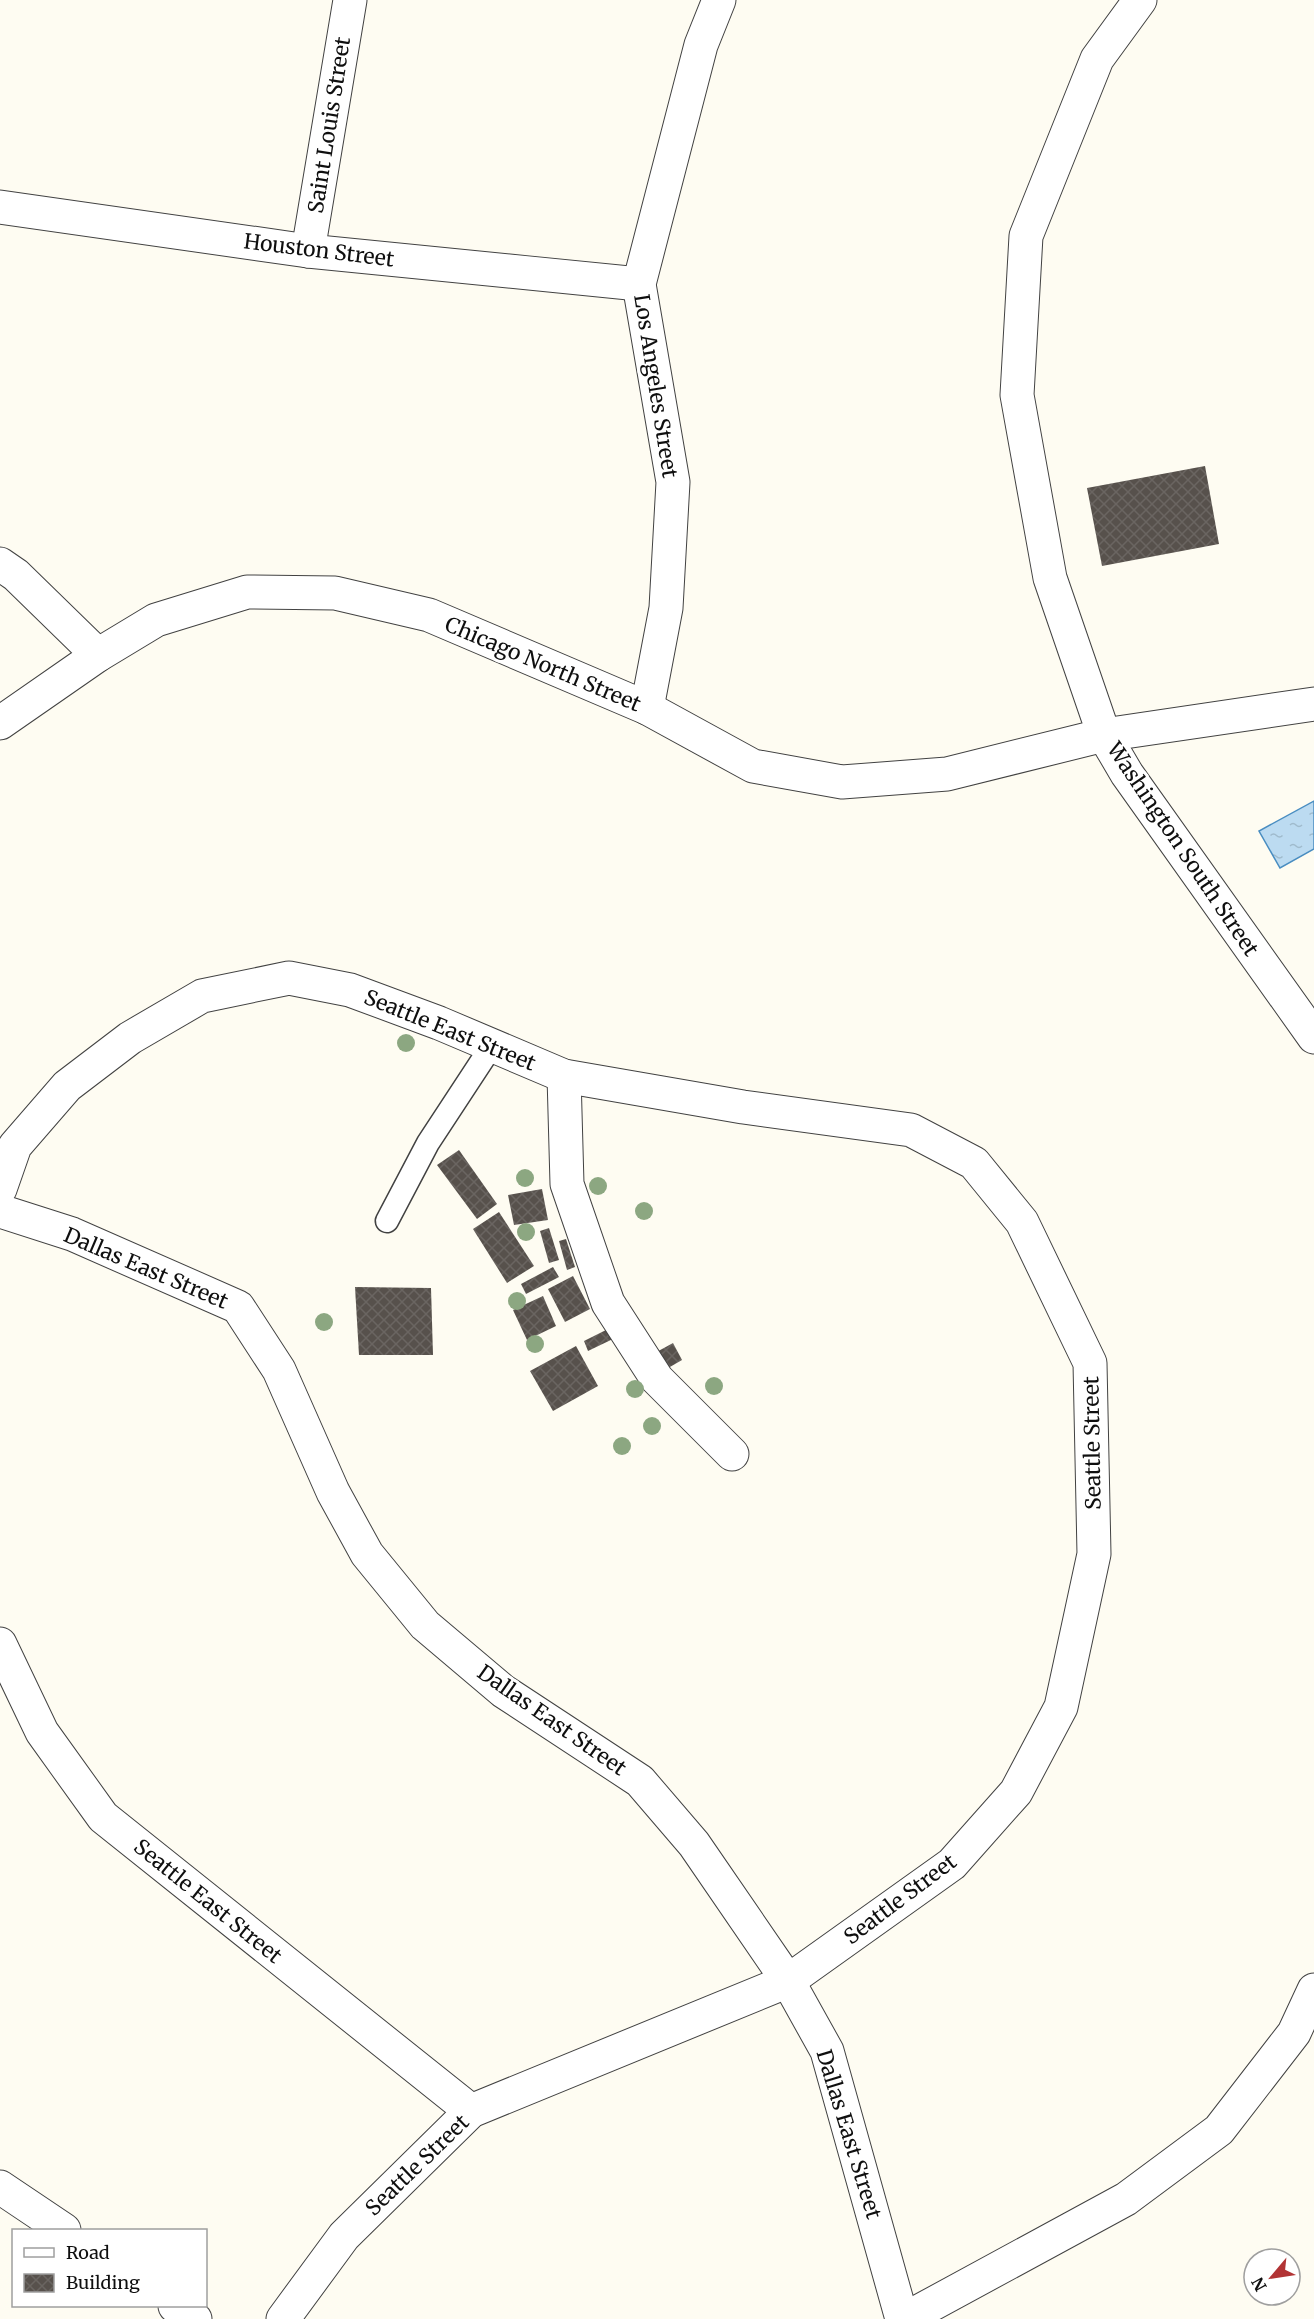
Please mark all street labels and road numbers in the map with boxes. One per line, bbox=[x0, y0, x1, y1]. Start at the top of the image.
street label: Saint Louis Street bbox=[302, 35, 356, 215]
street label: Houston Street bbox=[242, 227, 396, 273]
street label: Los Angeles Street bbox=[628, 292, 684, 480]
street label: Chicago North Street bbox=[441, 610, 645, 718]
street label: Washington South Street bbox=[1101, 736, 1265, 961]
street label: Seattle East Street bbox=[360, 983, 540, 1077]
street label: Dallas East Street bbox=[60, 1221, 232, 1315]
street label: Seattle Street bbox=[1077, 1376, 1107, 1510]
street label: Dallas East Street bbox=[472, 1659, 632, 1781]
street label: Seattle East Street bbox=[129, 1833, 287, 1969]
street label: Seattle Street bbox=[838, 1848, 962, 1950]
street label: Dallas East Street bbox=[810, 2046, 888, 2222]
street label: Seattle Street bbox=[359, 2109, 475, 2221]

